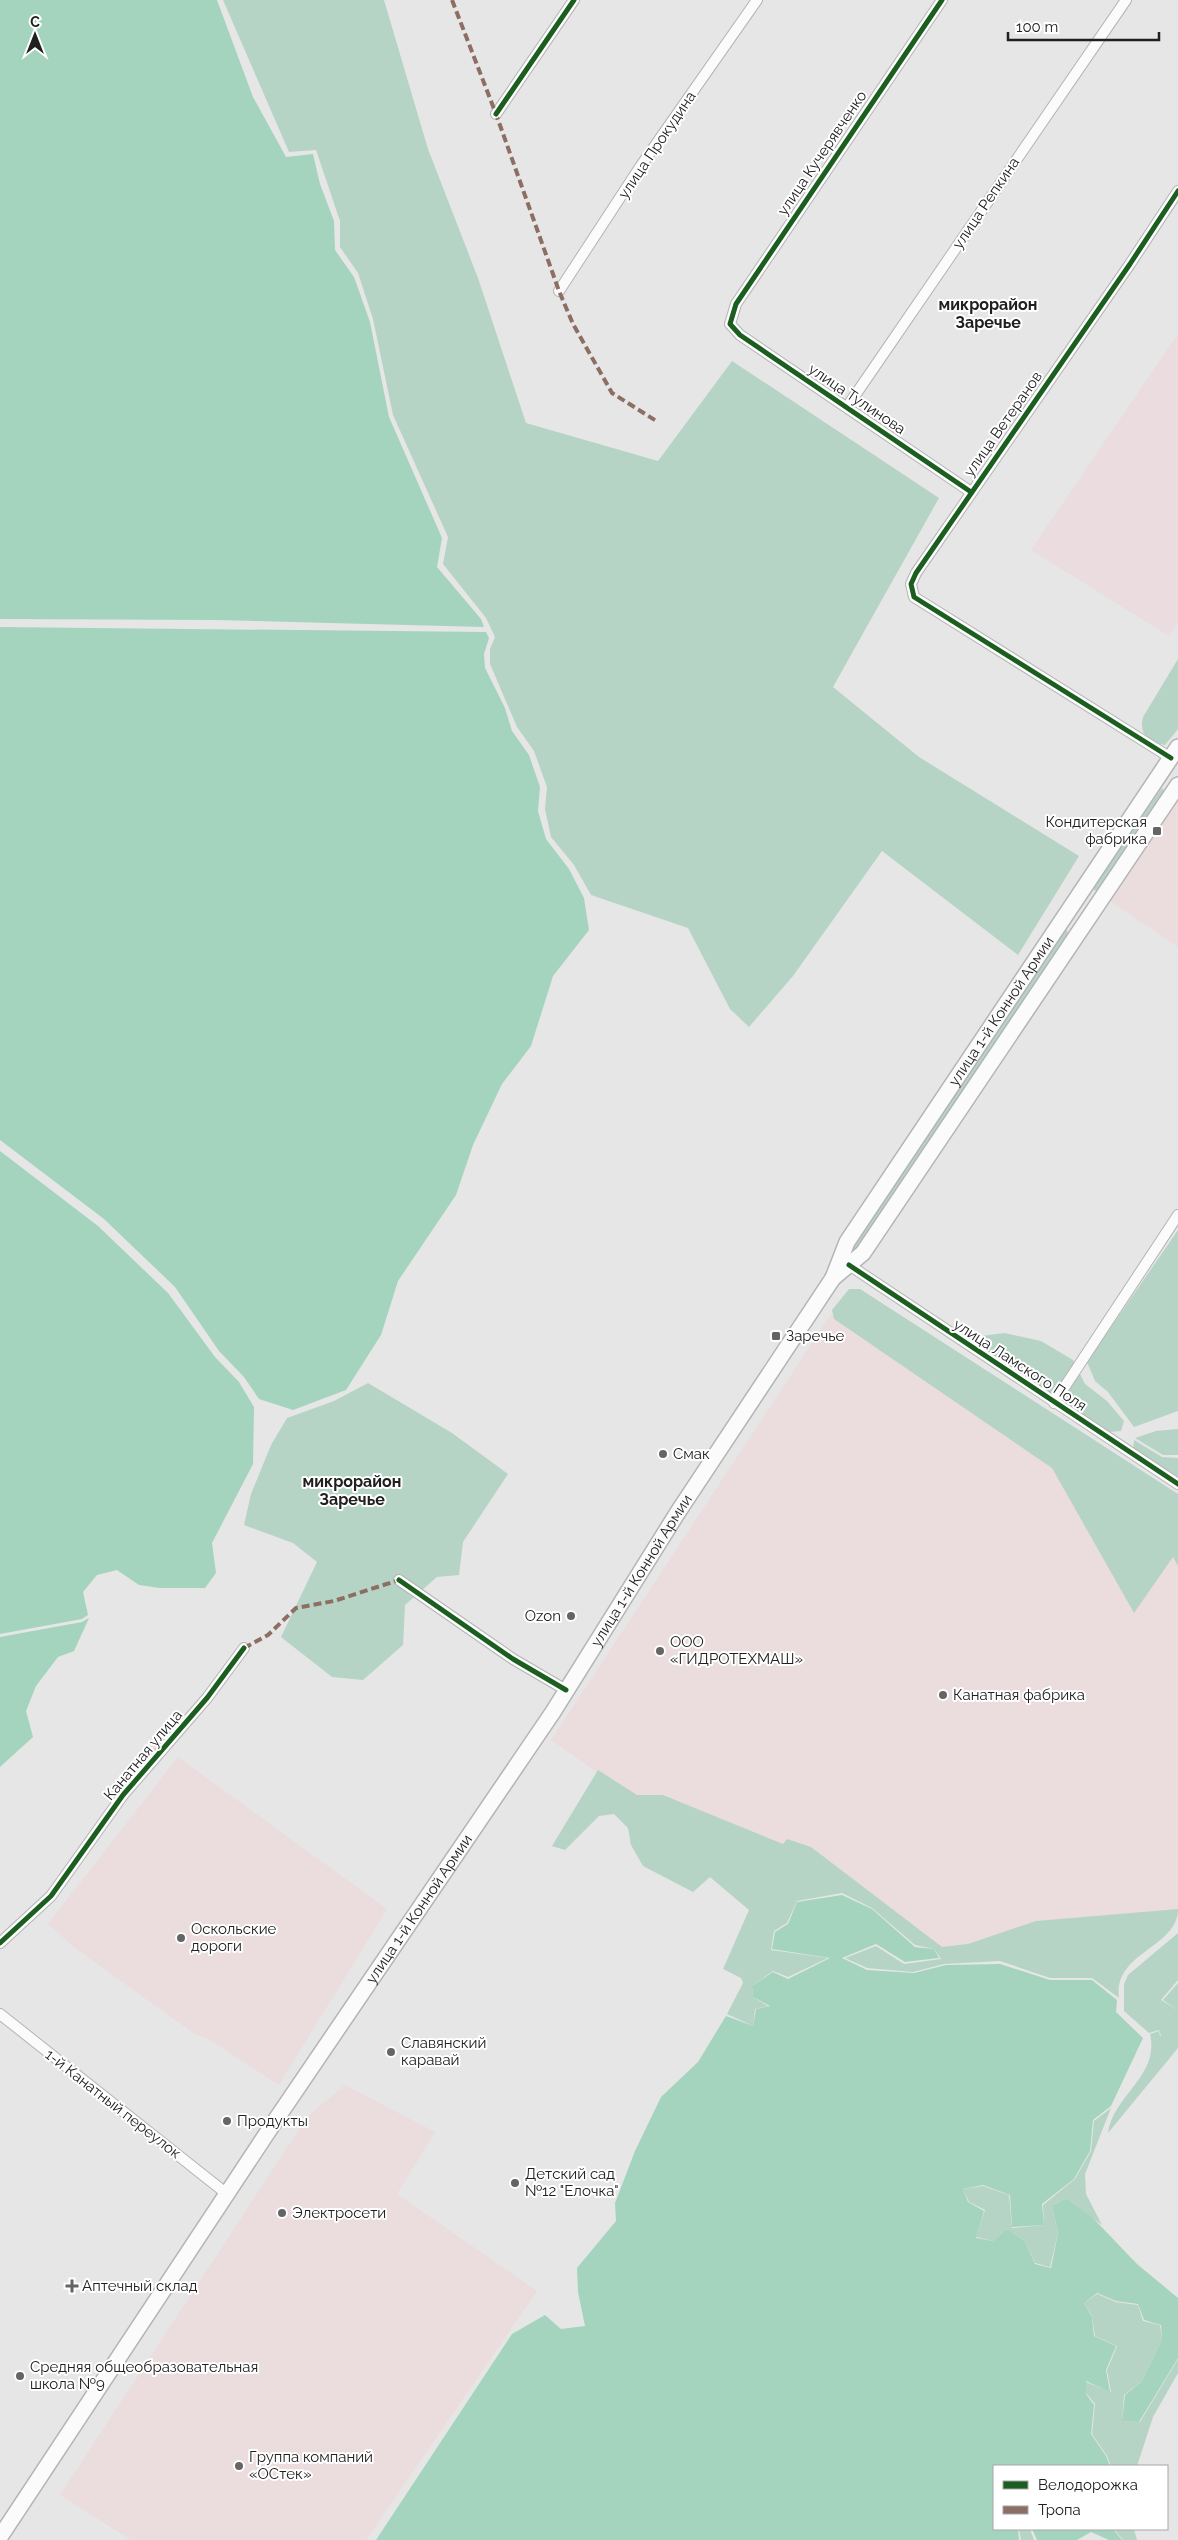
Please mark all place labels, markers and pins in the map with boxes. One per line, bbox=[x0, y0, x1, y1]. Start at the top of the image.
place label: Кондитерская фабрика bbox=[1046, 813, 1147, 848]
marker: Кондитерская фабрика bbox=[1151, 825, 1163, 837]
place label: Заречье bbox=[786, 1327, 844, 1345]
marker: Заречье bbox=[770, 1330, 782, 1342]
place label: Смак bbox=[673, 1445, 710, 1463]
marker: Смак bbox=[657, 1448, 669, 1460]
place label: Ozon bbox=[525, 1607, 561, 1625]
marker: Ozon bbox=[565, 1610, 577, 1622]
place label: ООО «ГИДРОТЕХМАШ» bbox=[670, 1633, 803, 1668]
marker: ООО «ГИДРОТЕХМАШ» bbox=[654, 1645, 666, 1657]
place label: Канатная фабрика bbox=[953, 1686, 1085, 1704]
marker: Канатная фабрика bbox=[937, 1689, 949, 1701]
place label: Оскольские дороги bbox=[191, 1920, 277, 1955]
marker: Оскольские дороги bbox=[175, 1932, 187, 1944]
place label: Славянский каравай bbox=[401, 2034, 486, 2069]
marker: Славянский каравай bbox=[385, 2046, 397, 2058]
place label: Продукты bbox=[237, 2112, 308, 2130]
marker: Продукты bbox=[221, 2115, 233, 2127]
place label: Детский сад №12 "Елочка" bbox=[525, 2165, 619, 2200]
marker: Детский сад №12 "Елочка" bbox=[509, 2177, 521, 2189]
place label: Электросети bbox=[292, 2204, 386, 2222]
marker: Электросети bbox=[276, 2207, 288, 2219]
place label: Аптечный склад bbox=[82, 2277, 198, 2295]
marker: Аптечный склад bbox=[66, 2280, 78, 2292]
place label: Средняя общеобразовательная школа №9 bbox=[30, 2358, 258, 2393]
marker: Средняя общеобразовательная школа №9 bbox=[14, 2370, 26, 2382]
place label: Группа компаний «ОСтек» bbox=[249, 2448, 373, 2483]
marker: Группа компаний «ОСтек» bbox=[233, 2460, 245, 2472]

